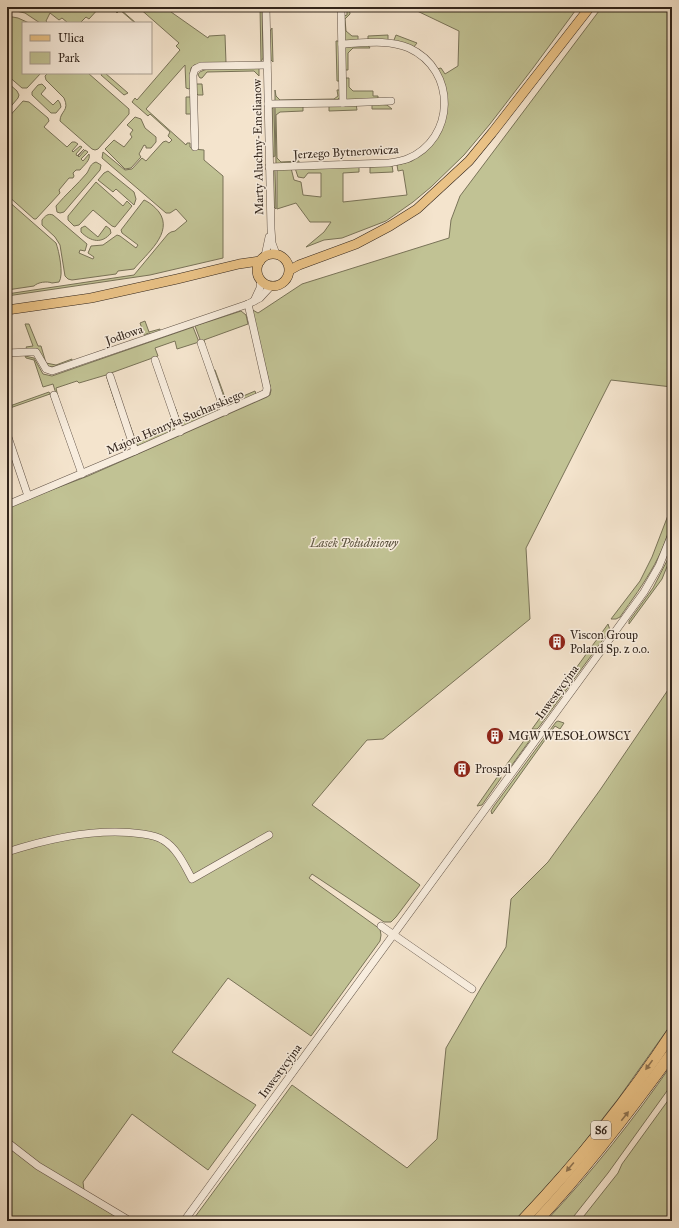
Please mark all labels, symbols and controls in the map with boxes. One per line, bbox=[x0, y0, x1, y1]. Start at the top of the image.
legend bbox=[22, 22, 152, 74]
text: Ulica bbox=[58, 31, 85, 45]
text: Park bbox=[58, 51, 80, 65]
street label: Marty Aluchny-Emelianow bbox=[250, 79, 266, 215]
street label: Jerzego Bytnerowicza bbox=[291, 142, 400, 163]
street label: Jodłowa bbox=[101, 322, 146, 350]
street label: Majora Henryka Sucharskiego bbox=[104, 387, 246, 458]
park label: Lasek Południowy bbox=[309, 536, 399, 550]
place label: Viscon Group Poland Sp. z o.o. bbox=[569, 628, 649, 656]
building icon: Viscon Group Poland Sp. z o.o. bbox=[547, 632, 567, 652]
street label: Inwestycyjna bbox=[533, 661, 582, 722]
building icon: MGW WESOŁOWSCY bbox=[485, 726, 505, 746]
place label: MGW WESOŁOWSCY bbox=[508, 729, 631, 743]
building icon: Prospal bbox=[452, 759, 472, 779]
place label: Prospal bbox=[475, 762, 512, 776]
street label: Inwestycyjna bbox=[256, 1040, 305, 1101]
one-way arrow bbox=[645, 1059, 654, 1070]
one-way arrow bbox=[621, 1111, 629, 1122]
road number: S6 bbox=[591, 1121, 611, 1139]
one-way arrow bbox=[565, 1162, 574, 1173]

